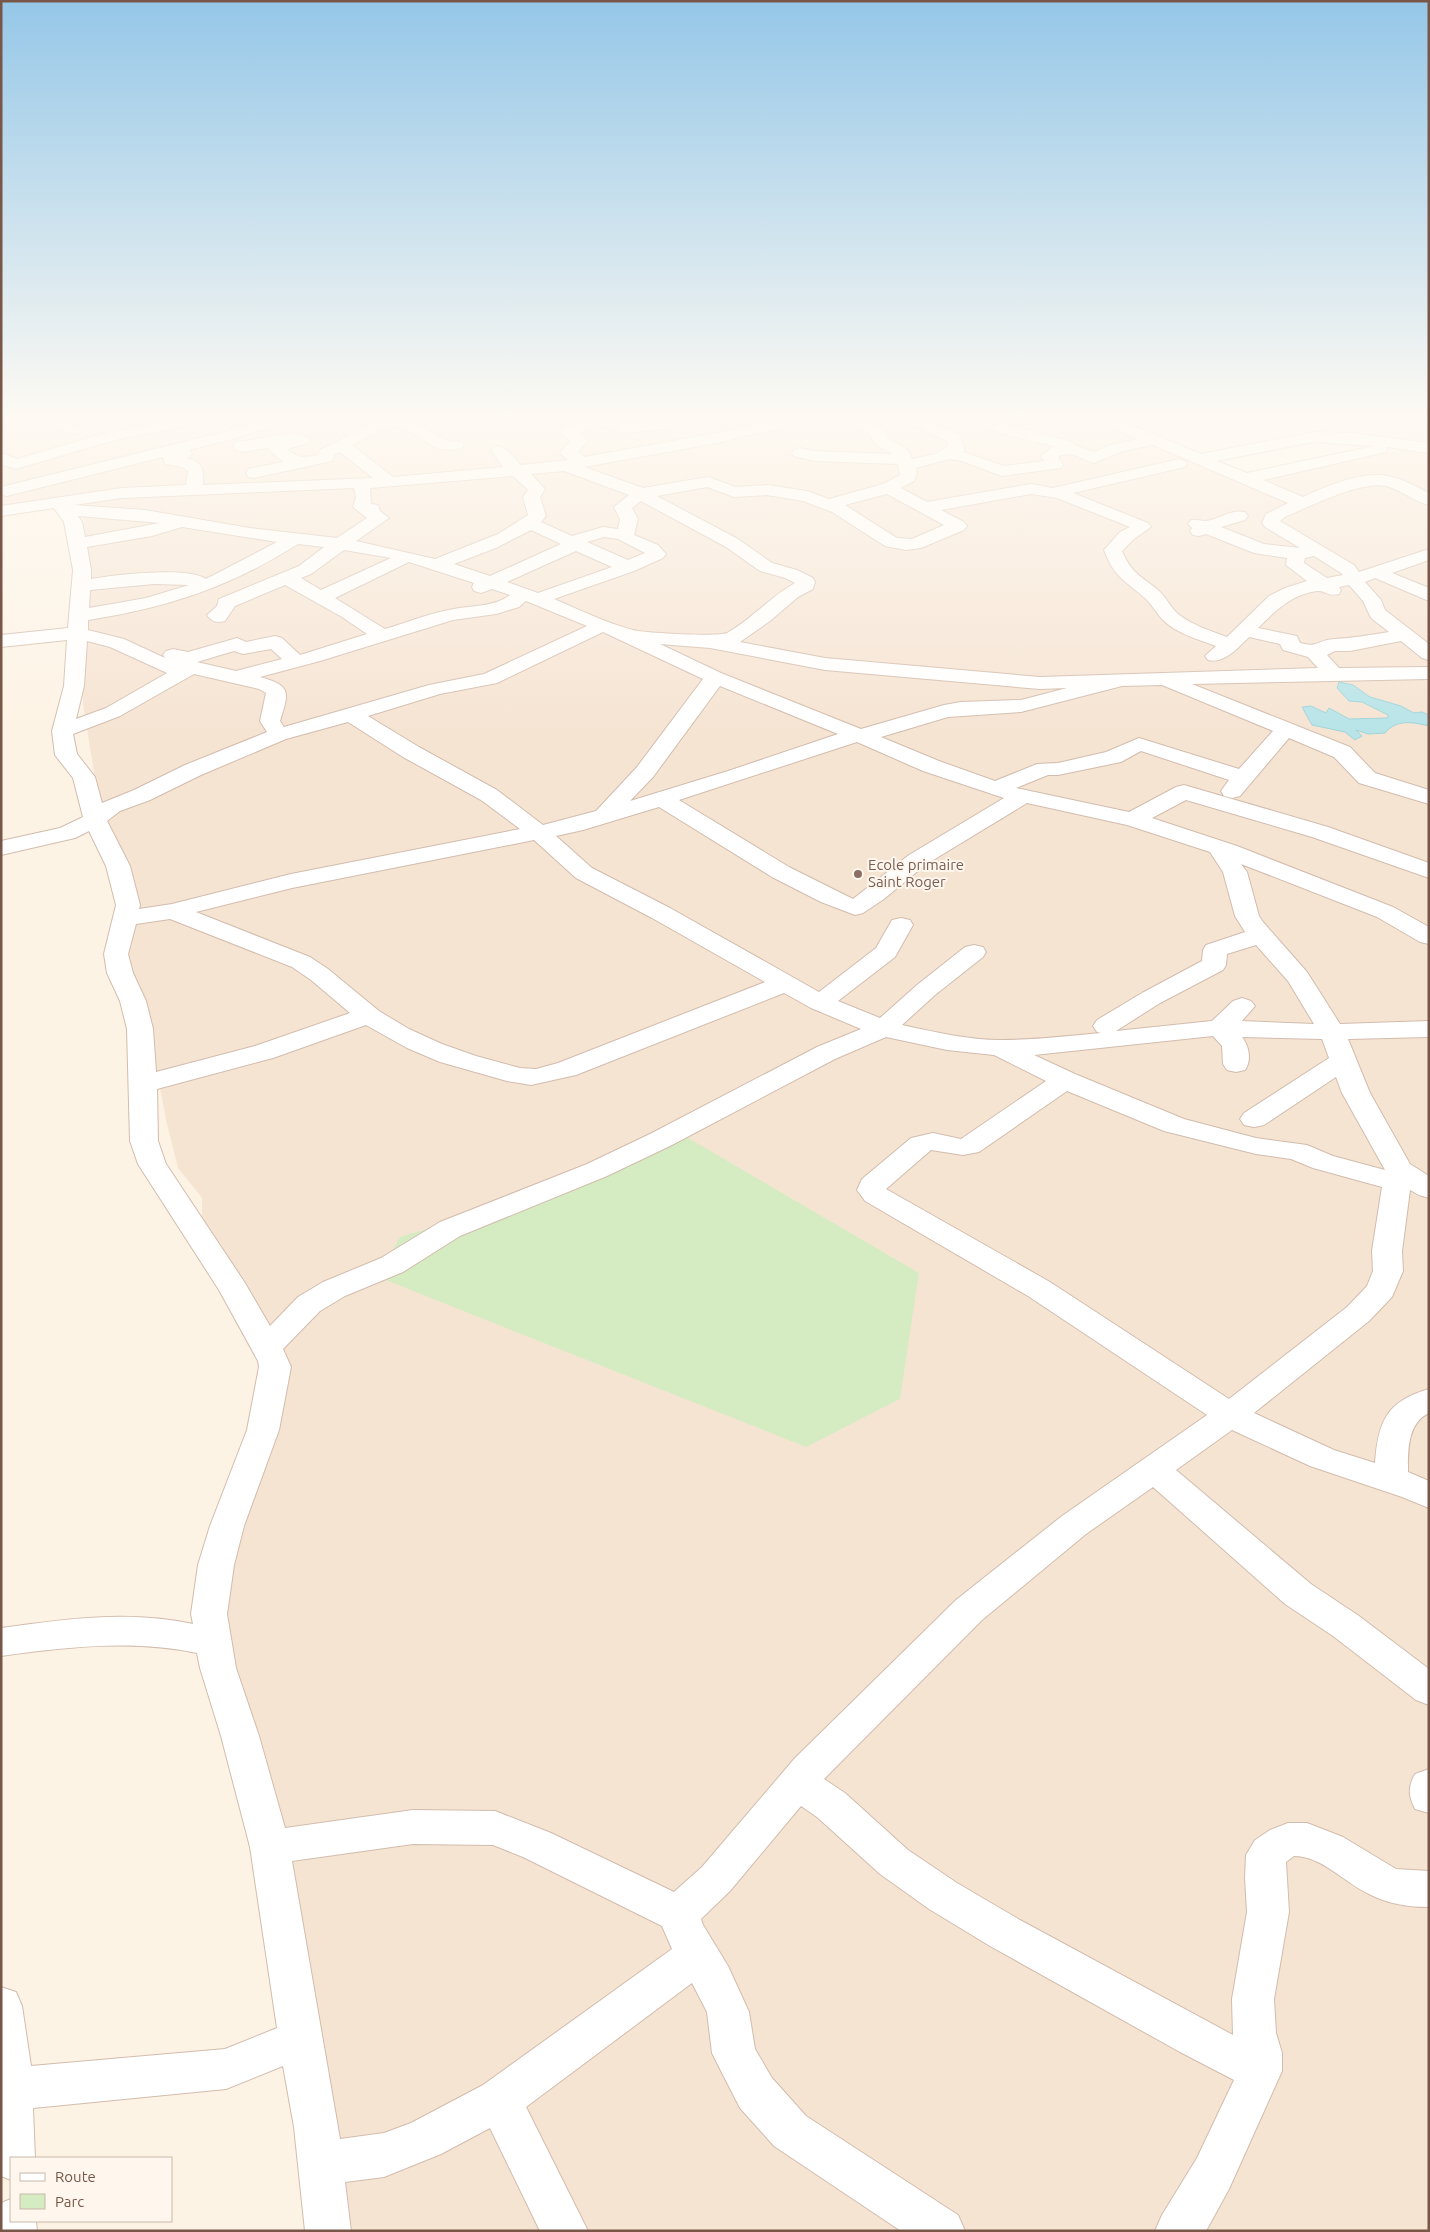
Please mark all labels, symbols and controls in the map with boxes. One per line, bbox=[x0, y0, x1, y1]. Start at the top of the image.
place label: Ecole primaire Saint Roger bbox=[868, 856, 964, 890]
marker: Ecole primaire Saint Roger bbox=[852, 868, 864, 880]
legend bbox=[10, 2157, 172, 2222]
text: Route bbox=[55, 2168, 96, 2185]
text: Parc bbox=[55, 2193, 84, 2210]

